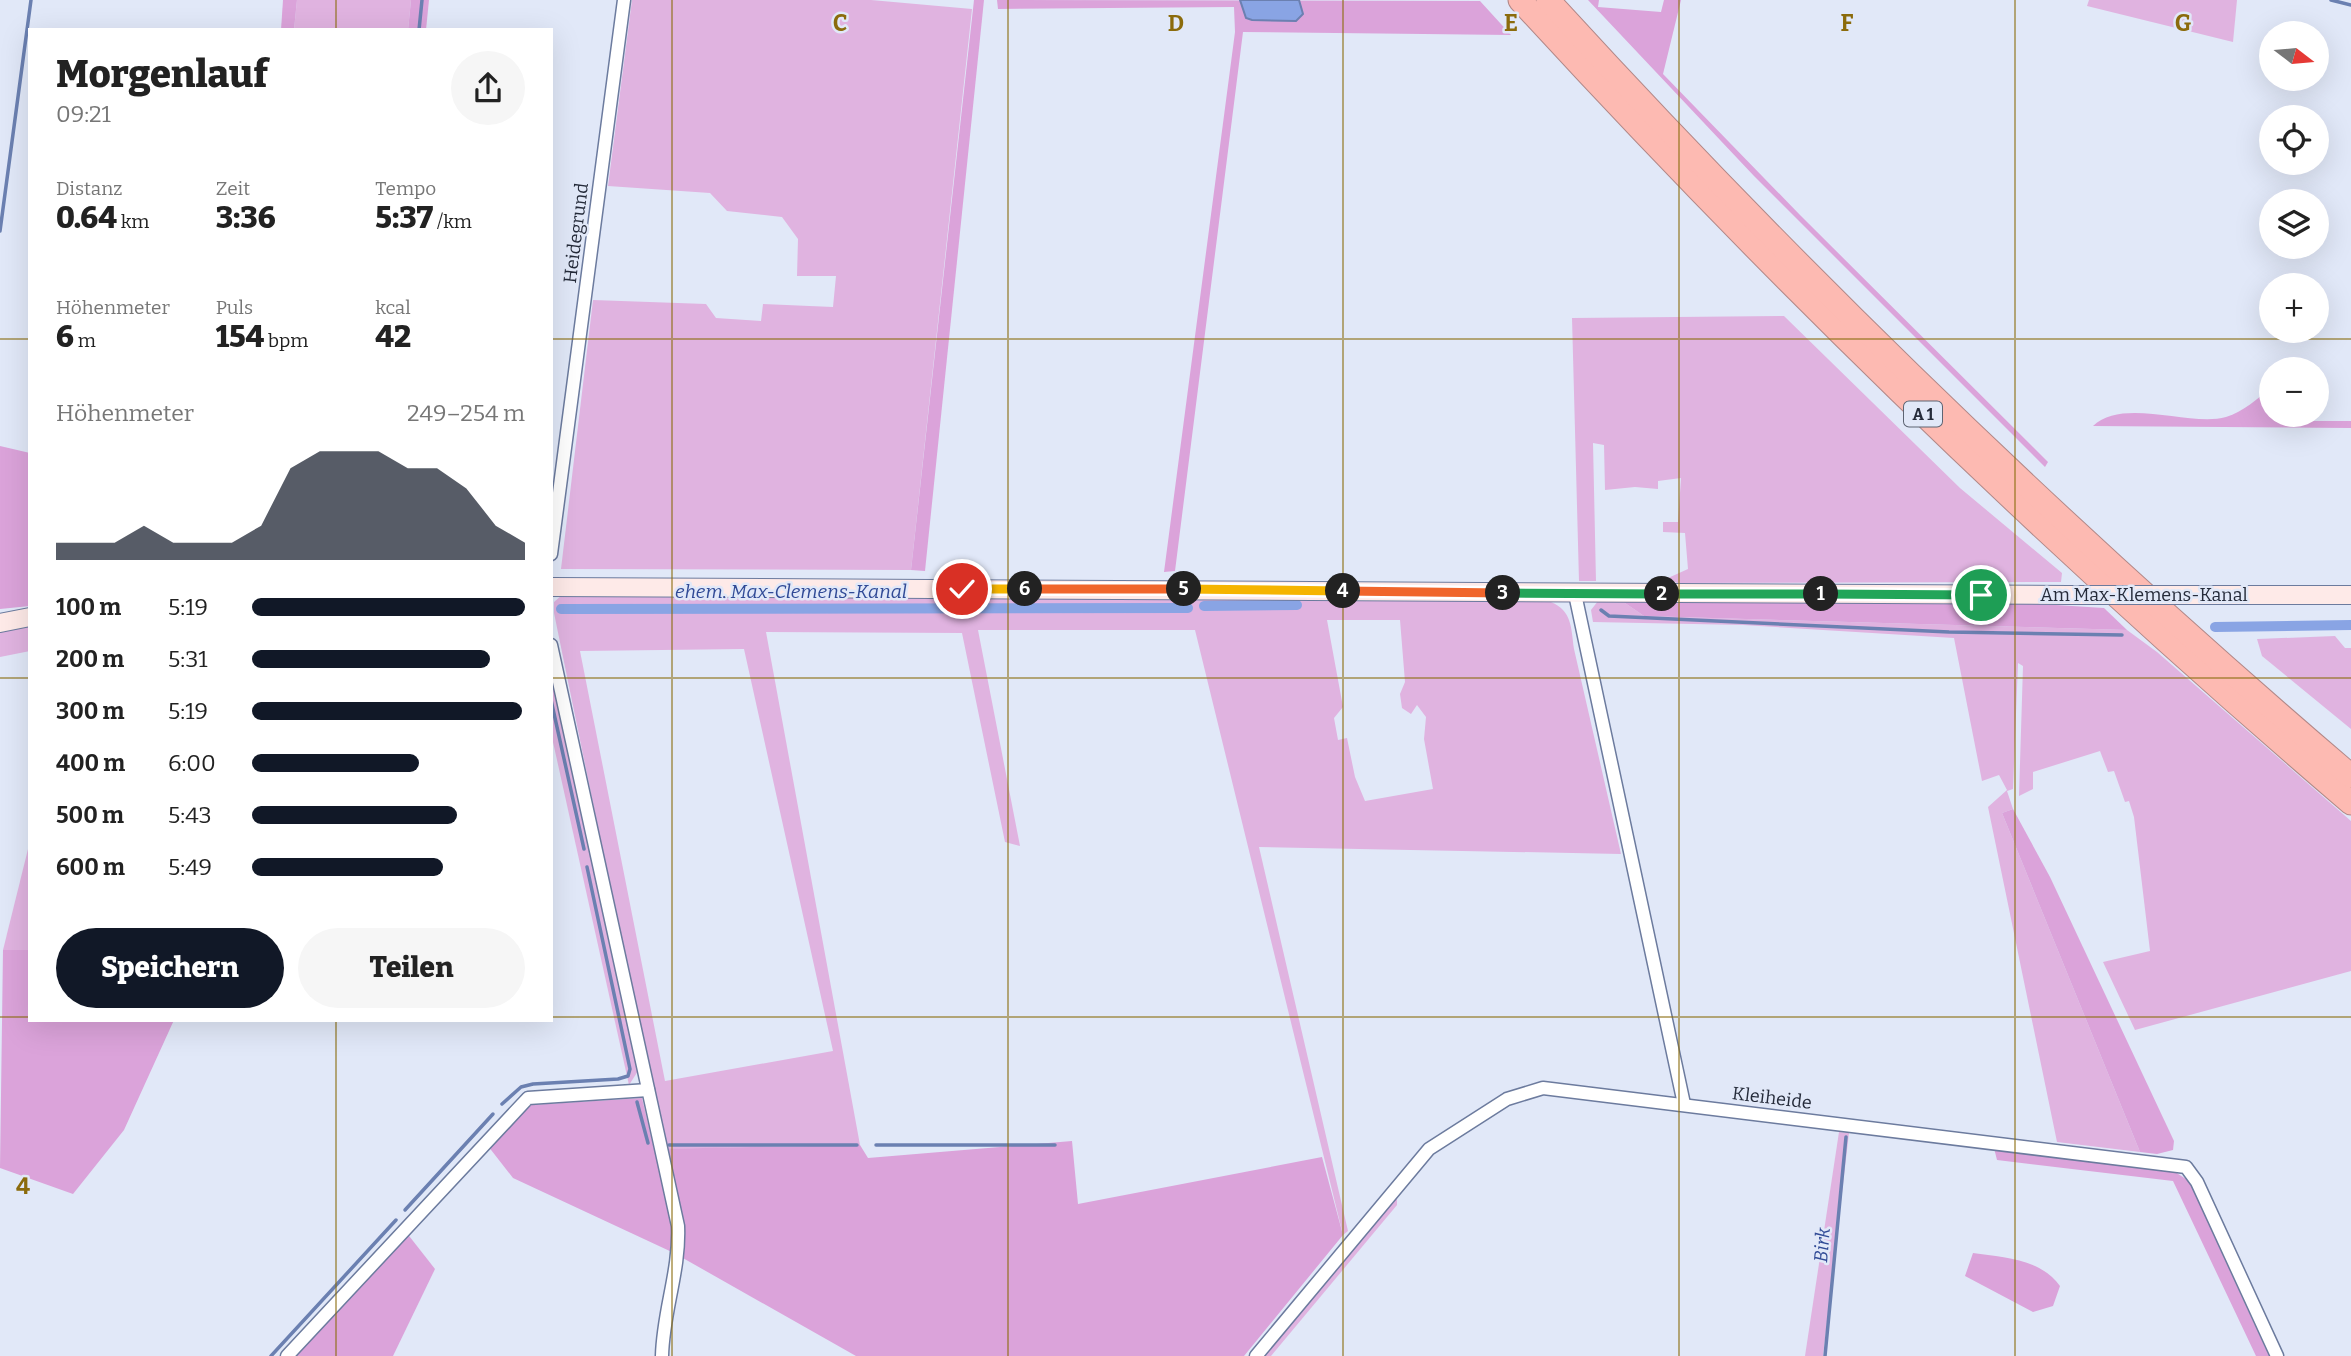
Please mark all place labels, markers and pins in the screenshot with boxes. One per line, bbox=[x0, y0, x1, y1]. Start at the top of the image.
pin bbox=[932, 559, 992, 619]
pin bbox=[1951, 565, 2011, 625]
pin: 6 bbox=[1007, 572, 1042, 606]
pin: 5 bbox=[1166, 572, 1202, 606]
pin: 4 bbox=[1326, 574, 1360, 608]
pin: 3 bbox=[1486, 576, 1520, 610]
pin: 2 bbox=[1644, 576, 1680, 612]
pin: 1 bbox=[1804, 576, 1839, 612]

